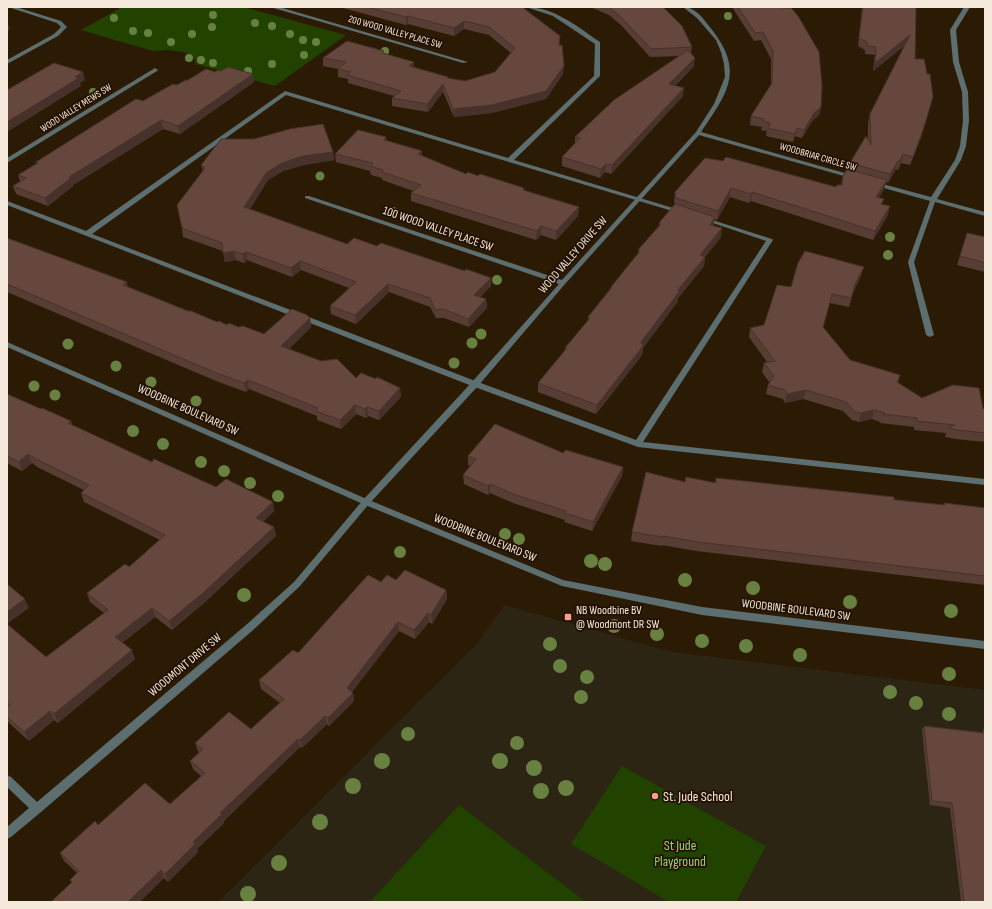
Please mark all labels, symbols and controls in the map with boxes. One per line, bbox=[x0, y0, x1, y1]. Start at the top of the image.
street label: 200 WOOD VALLEY PLACE SW bbox=[347, 13, 444, 51]
street label: WOOD VALLEY MEWS SW bbox=[38, 81, 114, 135]
street label: WOODBRIAR CIRCLE SW bbox=[778, 140, 858, 174]
street label: 100 WOOD VALLEY PLACE SW bbox=[381, 203, 495, 255]
street label: WOOD VALLEY DRIVE SW bbox=[535, 213, 611, 297]
street label: WOODBINE BOULEVARD SW bbox=[135, 381, 241, 439]
street label: WOODBINE BOULEVARD SW bbox=[432, 511, 539, 565]
street label: WOODBINE BOULEVARD SW bbox=[741, 596, 851, 624]
place label: NB Woodbine BV @ Woodmont DR SW bbox=[576, 603, 659, 632]
marker: NB Woodbine BV @ Woodmont DR SW bbox=[563, 612, 573, 622]
street label: WOODMONT DRIVE SW bbox=[146, 630, 225, 700]
place label: St. Jude School bbox=[663, 788, 733, 805]
marker: St. Jude School bbox=[650, 791, 660, 801]
park label: St Jude Playground bbox=[654, 837, 706, 870]

